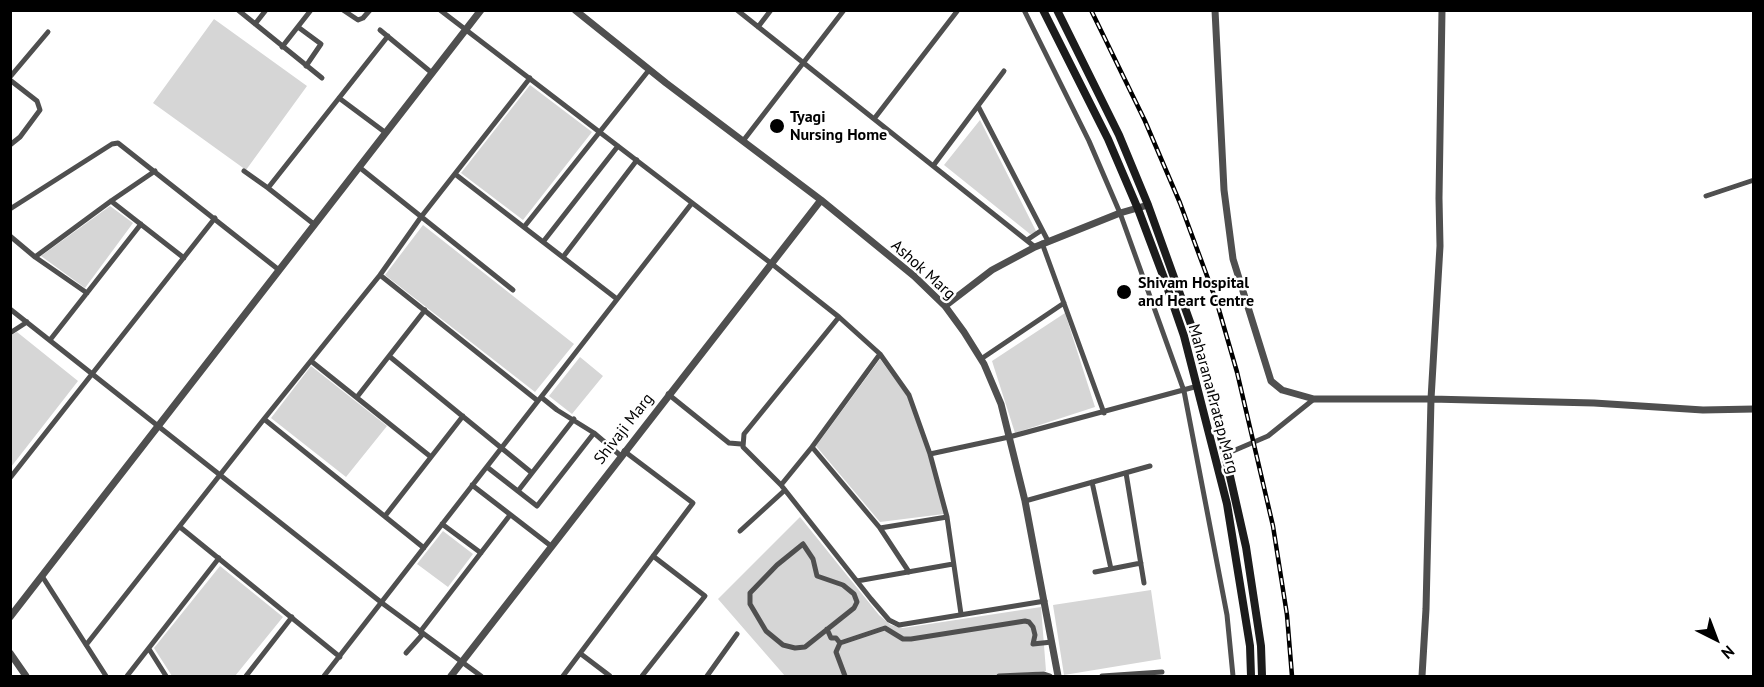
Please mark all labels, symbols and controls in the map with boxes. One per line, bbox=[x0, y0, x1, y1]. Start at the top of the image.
place label: Tyagi Nursing Home bbox=[790, 107, 887, 145]
marker: Tyagi Nursing Home bbox=[768, 117, 786, 135]
street label: Ashok Marg bbox=[887, 236, 959, 304]
place label: Shivam Hospital and Heart Centre bbox=[1138, 273, 1254, 311]
marker: Shivam Hospital and Heart Centre bbox=[1115, 283, 1133, 301]
street label: Maharana Pratap Marg bbox=[1184, 322, 1242, 476]
street label: Shivaji Marg bbox=[590, 390, 658, 468]
north arrow bbox=[1686, 609, 1746, 669]
text: N bbox=[1717, 641, 1739, 663]

